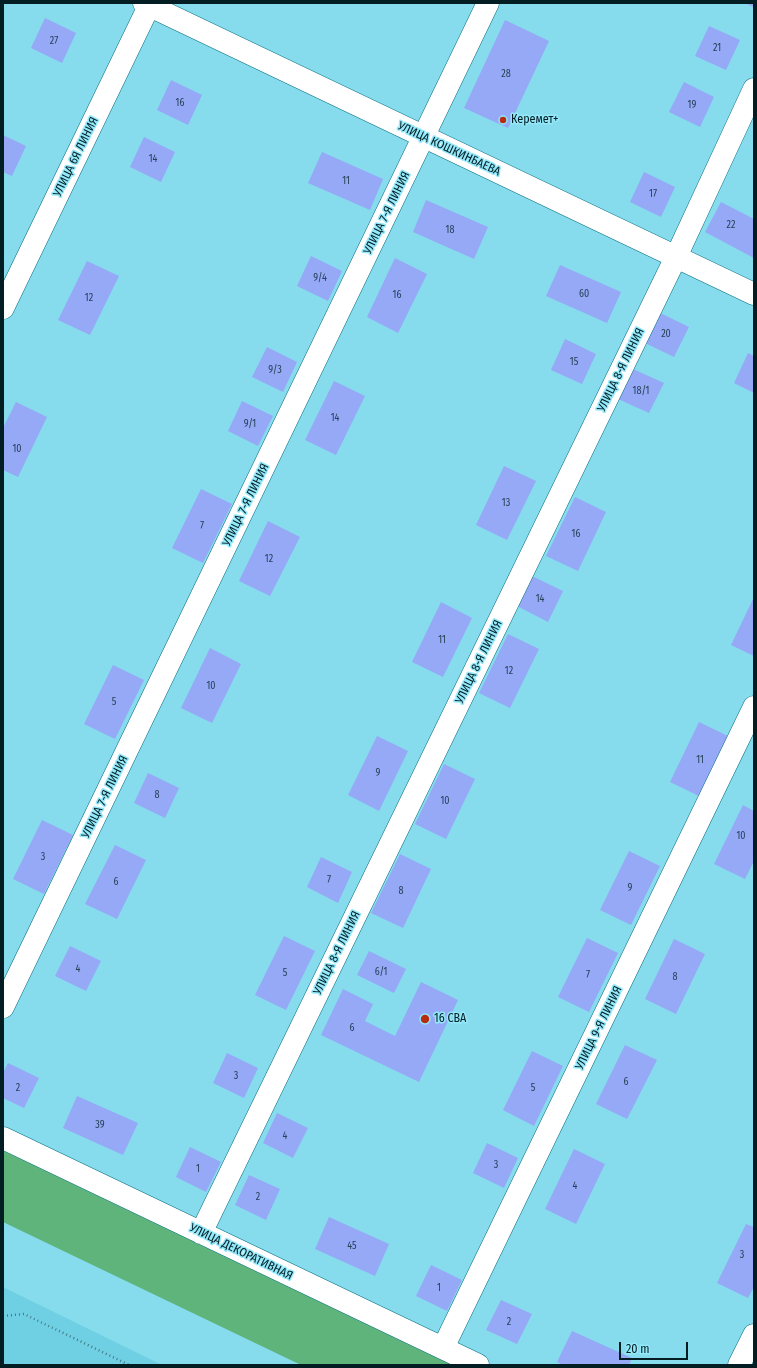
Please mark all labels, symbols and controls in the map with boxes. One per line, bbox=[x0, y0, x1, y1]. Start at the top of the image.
house number: 27 bbox=[50, 35, 58, 47]
house number: 21 bbox=[713, 42, 721, 54]
house number: 28 bbox=[501, 68, 511, 80]
house number: 16 bbox=[176, 97, 184, 109]
house number: 19 bbox=[688, 99, 696, 111]
place label: Керемет+ bbox=[511, 113, 559, 127]
street label: УЛИЦА 6Я ЛИНИЯ bbox=[50, 115, 102, 199]
marker: Керемет+ bbox=[498, 115, 508, 125]
street label: УЛИЦА КОШКИНБАЕВА bbox=[395, 119, 503, 179]
house number: 14 bbox=[149, 153, 157, 165]
street label: УЛИЦА 7-Я ЛИНИЯ bbox=[361, 169, 413, 257]
house number: 11 bbox=[342, 175, 350, 187]
house number: 17 bbox=[649, 188, 657, 200]
house number: 22 bbox=[727, 219, 735, 231]
house number: 18 bbox=[446, 224, 454, 236]
house number: 9/4 bbox=[313, 272, 327, 284]
house number: 60 bbox=[579, 288, 589, 300]
house number: 16 bbox=[393, 289, 401, 301]
house number: 12 bbox=[85, 292, 93, 304]
street label: УЛИЦА 8-Я ЛИНИЯ bbox=[594, 326, 648, 414]
house number: 20 bbox=[661, 328, 671, 340]
house number: 15 bbox=[570, 356, 578, 368]
house number: 9/3 bbox=[268, 364, 282, 376]
house number: 18/1 bbox=[633, 385, 649, 397]
house number: 14 bbox=[331, 412, 339, 424]
house number: 9/1 bbox=[244, 418, 256, 430]
house number: 10 bbox=[12, 443, 22, 455]
street label: УЛИЦА 7-Я ЛИНИЯ bbox=[220, 461, 272, 549]
house number: 13 bbox=[502, 497, 510, 509]
house number: 7 bbox=[200, 520, 204, 532]
house number: 16 bbox=[572, 528, 580, 540]
house number: 12 bbox=[265, 553, 273, 565]
house number: 14 bbox=[536, 593, 544, 605]
street label: УЛИЦА 8-Я ЛИНИЯ bbox=[452, 618, 506, 706]
house number: 11 bbox=[438, 634, 446, 646]
house number: 12 bbox=[505, 665, 513, 677]
house number: 10 bbox=[206, 680, 216, 692]
house number: 5 bbox=[112, 696, 116, 708]
street label: УЛИЦА 7-Я ЛИНИЯ bbox=[79, 753, 131, 841]
house number: 11 bbox=[696, 754, 704, 766]
house number: 9 bbox=[376, 767, 380, 779]
house number: 8 bbox=[155, 789, 159, 801]
house number: 10 bbox=[440, 795, 450, 807]
house number: 10 bbox=[736, 830, 746, 842]
house number: 3 bbox=[41, 851, 45, 863]
house number: 7 bbox=[327, 874, 331, 886]
house number: 6 bbox=[114, 876, 118, 888]
house number: 9 bbox=[628, 882, 632, 894]
house number: 8 bbox=[399, 885, 403, 897]
street label: УЛИЦА 8-Я ЛИНИЯ bbox=[310, 909, 364, 997]
house number: 4 bbox=[76, 963, 80, 975]
house number: 6/1 bbox=[375, 966, 387, 978]
house number: 5 bbox=[283, 967, 287, 979]
house number: 7 bbox=[586, 969, 590, 981]
house number: 8 bbox=[673, 971, 677, 983]
street label: УЛИЦА 9-Я ЛИНИЯ bbox=[573, 984, 625, 1072]
place label: 16 СВА bbox=[434, 1012, 466, 1026]
marker: 16 СВА bbox=[419, 1013, 431, 1025]
house number: 6 bbox=[350, 1022, 354, 1034]
house number: 3 bbox=[234, 1070, 238, 1082]
house number: 6 bbox=[624, 1076, 628, 1088]
house number: 2 bbox=[16, 1082, 20, 1094]
house number: 5 bbox=[531, 1082, 535, 1094]
house number: 39 bbox=[95, 1119, 105, 1131]
house number: 4 bbox=[283, 1130, 287, 1142]
house number: 3 bbox=[494, 1159, 498, 1171]
house number: 1 bbox=[196, 1163, 200, 1175]
house number: 4 bbox=[573, 1180, 577, 1192]
house number: 2 bbox=[256, 1191, 260, 1203]
street label: УЛИЦА ДЕКОРАТИВНАЯ bbox=[187, 1221, 295, 1283]
house number: 45 bbox=[347, 1240, 357, 1252]
house number: 3 bbox=[740, 1249, 744, 1261]
house number: 1 bbox=[437, 1282, 441, 1294]
house number: 2 bbox=[507, 1316, 511, 1328]
scale bar bbox=[621, 1334, 690, 1360]
text: 20 m bbox=[626, 1342, 650, 1356]

